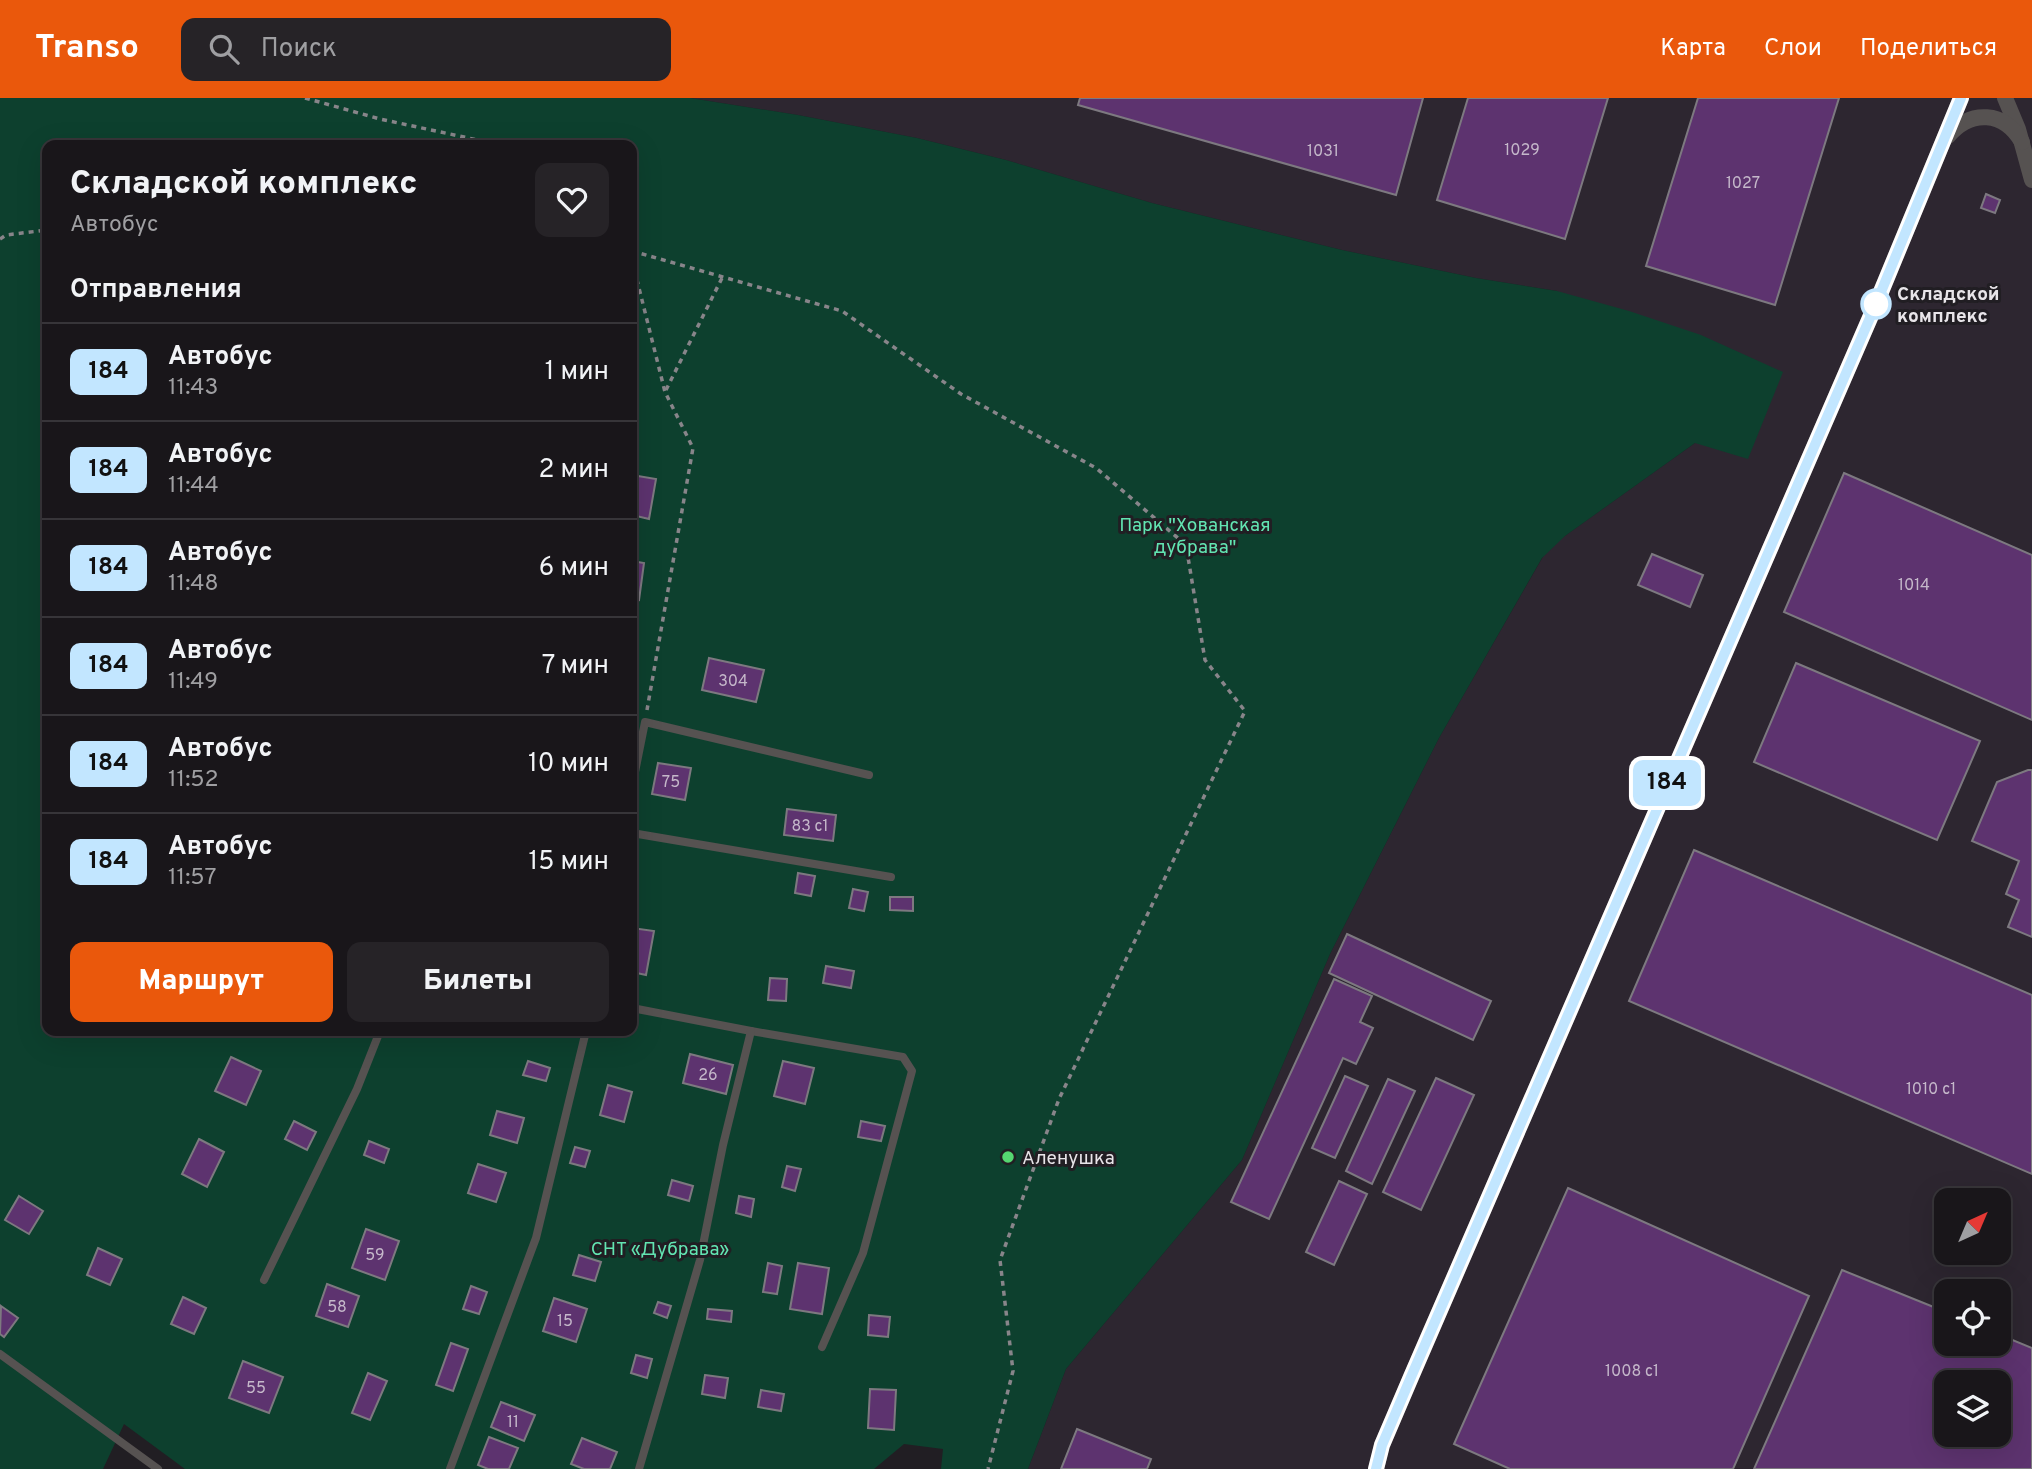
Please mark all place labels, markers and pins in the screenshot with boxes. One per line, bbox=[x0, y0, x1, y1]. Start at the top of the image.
place label: Складской комплекс bbox=[1897, 283, 2000, 329]
marker: Складской комплекс bbox=[1861, 289, 1891, 319]
place label: Аленушка bbox=[1022, 1147, 1115, 1171]
marker: Аленушка bbox=[1000, 1149, 1016, 1165]

